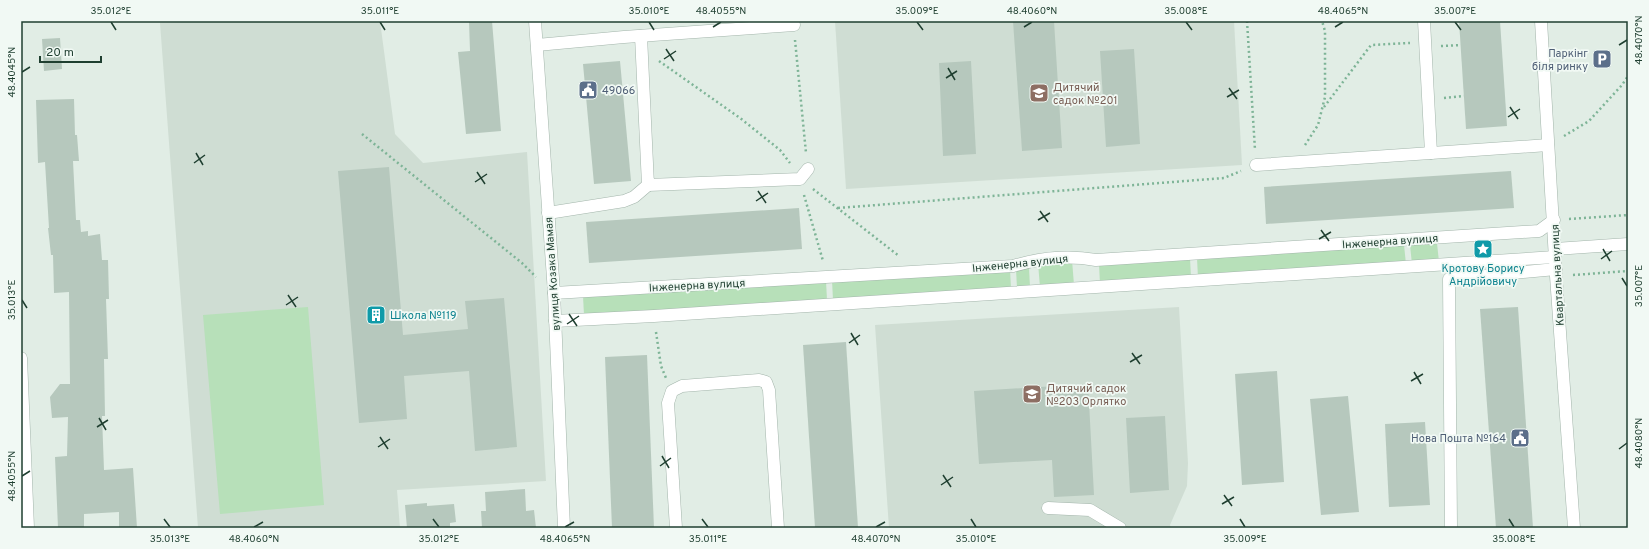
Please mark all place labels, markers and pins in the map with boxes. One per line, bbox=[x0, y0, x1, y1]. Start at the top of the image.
place label: Паркінг біля ринку bbox=[1532, 47, 1588, 74]
parking icon: Паркінг біля ринку bbox=[1591, 48, 1613, 70]
public building icon: 49066 bbox=[577, 79, 599, 101]
place label: Дитячий садок №201 bbox=[1053, 81, 1118, 108]
school or university icon: Дитячий садок №201 bbox=[1028, 82, 1050, 104]
place label: 49066 bbox=[602, 84, 635, 98]
place icon: Кротову Борису Андрійовичу bbox=[1472, 238, 1494, 260]
place label: Кротову Борису Андрійовичу bbox=[1441, 262, 1525, 289]
building icon: Школа №119 bbox=[365, 304, 387, 326]
place label: Школа №119 bbox=[390, 309, 457, 323]
place label: Дитячий садок №203 Орлятко bbox=[1046, 382, 1126, 409]
school or university icon: Дитячий садок №203 Орлятко bbox=[1021, 383, 1043, 405]
public building icon: Нова Пошта №164 bbox=[1509, 427, 1531, 449]
place label: Нова Пошта №164 bbox=[1411, 432, 1506, 446]

